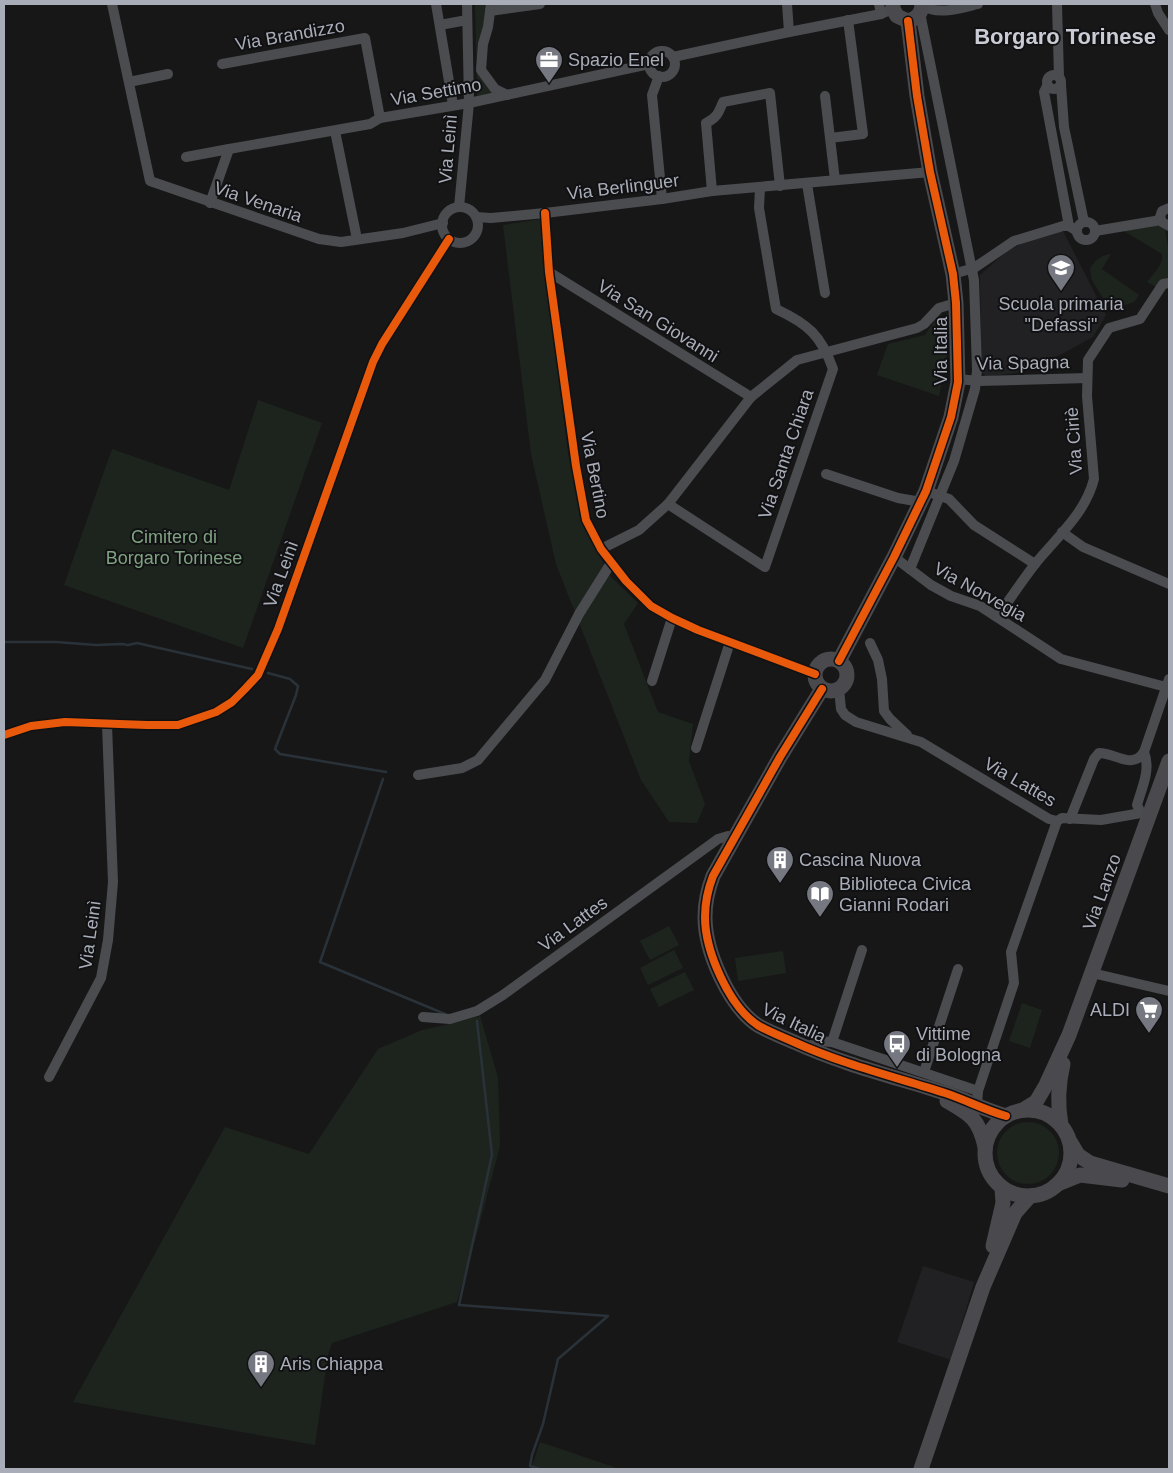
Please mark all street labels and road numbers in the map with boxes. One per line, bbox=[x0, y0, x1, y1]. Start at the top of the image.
street label: Via Brandizzo bbox=[234, 16, 346, 54]
street label: Via Settimo bbox=[389, 74, 483, 110]
street label: Via Leinì bbox=[435, 113, 461, 185]
street label: Via Berlinguer bbox=[566, 170, 680, 204]
street label: Via Venaria bbox=[211, 178, 306, 227]
street label: Via San Giovanni bbox=[594, 276, 722, 366]
street label: Via Italia bbox=[931, 316, 951, 385]
street label: Via Spagna bbox=[976, 352, 1071, 374]
street label: Via Santa Chiara bbox=[754, 386, 818, 521]
street label: Via Ciriè bbox=[1062, 407, 1086, 475]
street label: Via Bertino bbox=[577, 430, 613, 520]
street label: Via Leinì bbox=[260, 538, 302, 610]
street label: Via Norvegia bbox=[930, 558, 1031, 626]
street label: Via Lattes bbox=[980, 753, 1060, 811]
street label: Via Lanzo bbox=[1079, 851, 1125, 933]
street label: Via Lattes bbox=[535, 892, 611, 956]
street label: Via Leinì bbox=[75, 899, 105, 971]
street label: Via Italia bbox=[759, 999, 830, 1047]

